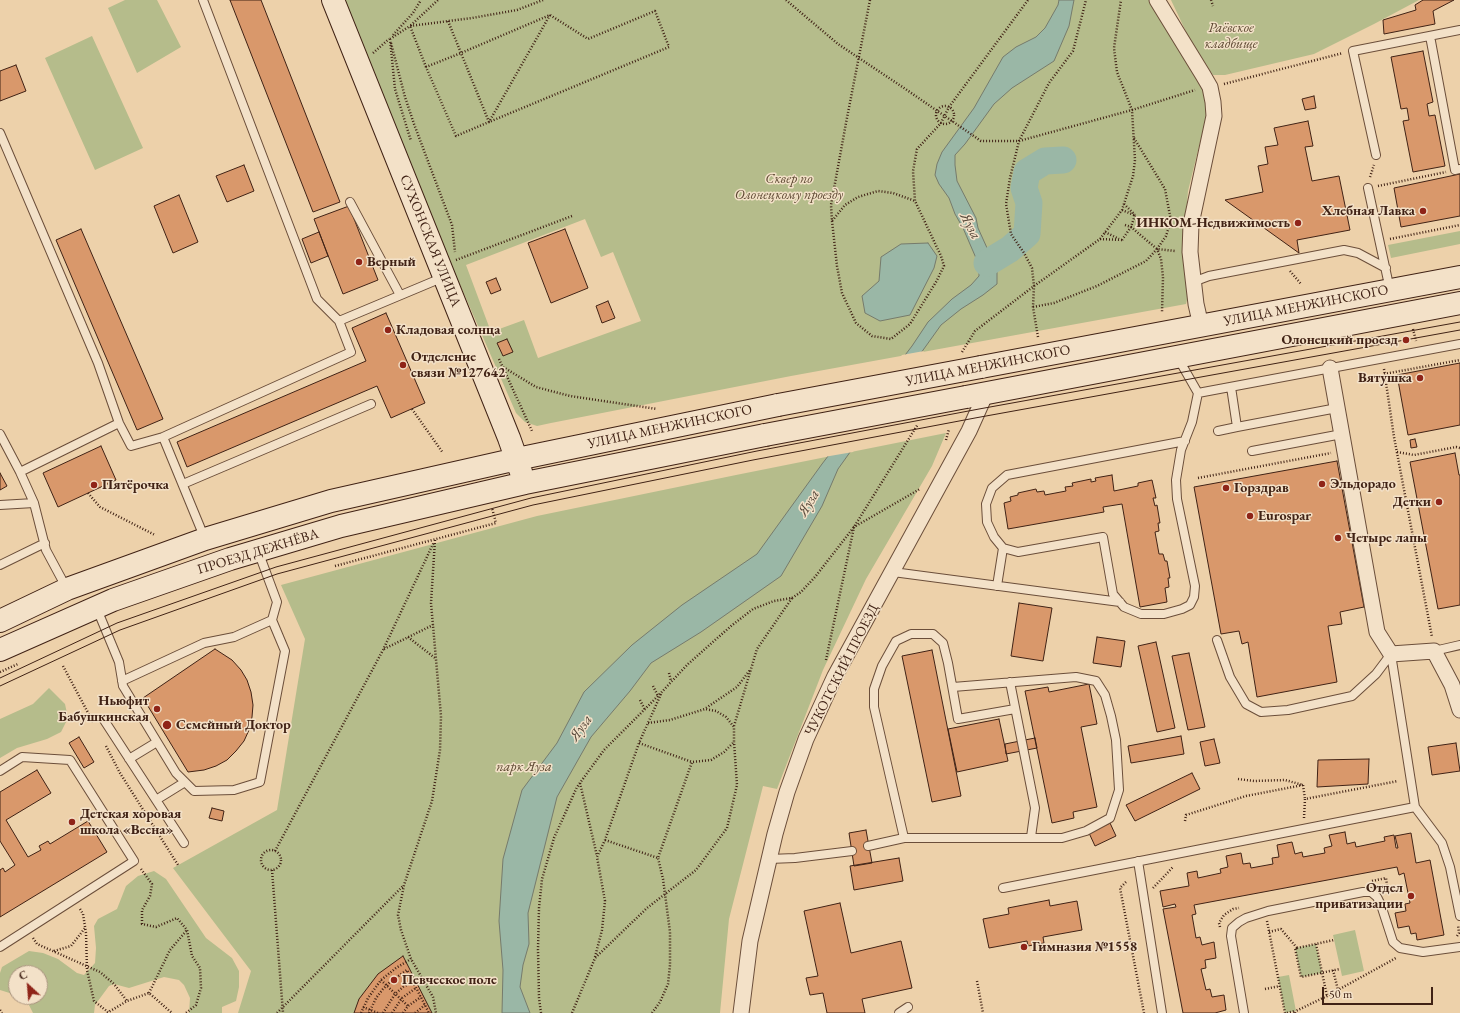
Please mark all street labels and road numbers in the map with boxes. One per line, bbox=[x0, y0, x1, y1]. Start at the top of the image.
street label: СУХОНСКАЯ УЛИЦА bbox=[396, 172, 464, 310]
street label: УЛИЦА МЕНЖИНСКОГО bbox=[1222, 282, 1390, 330]
street label: УЛИЦА МЕНЖИНСКОГО bbox=[904, 342, 1072, 390]
street label: УЛИЦА МЕНЖИНСКОГО bbox=[586, 401, 754, 453]
street label: ПРОЕЗД ДЕЖНЁВА bbox=[195, 526, 321, 578]
street label: ЧУКОТСКИЙ ПРОЕЗД bbox=[801, 601, 883, 739]

